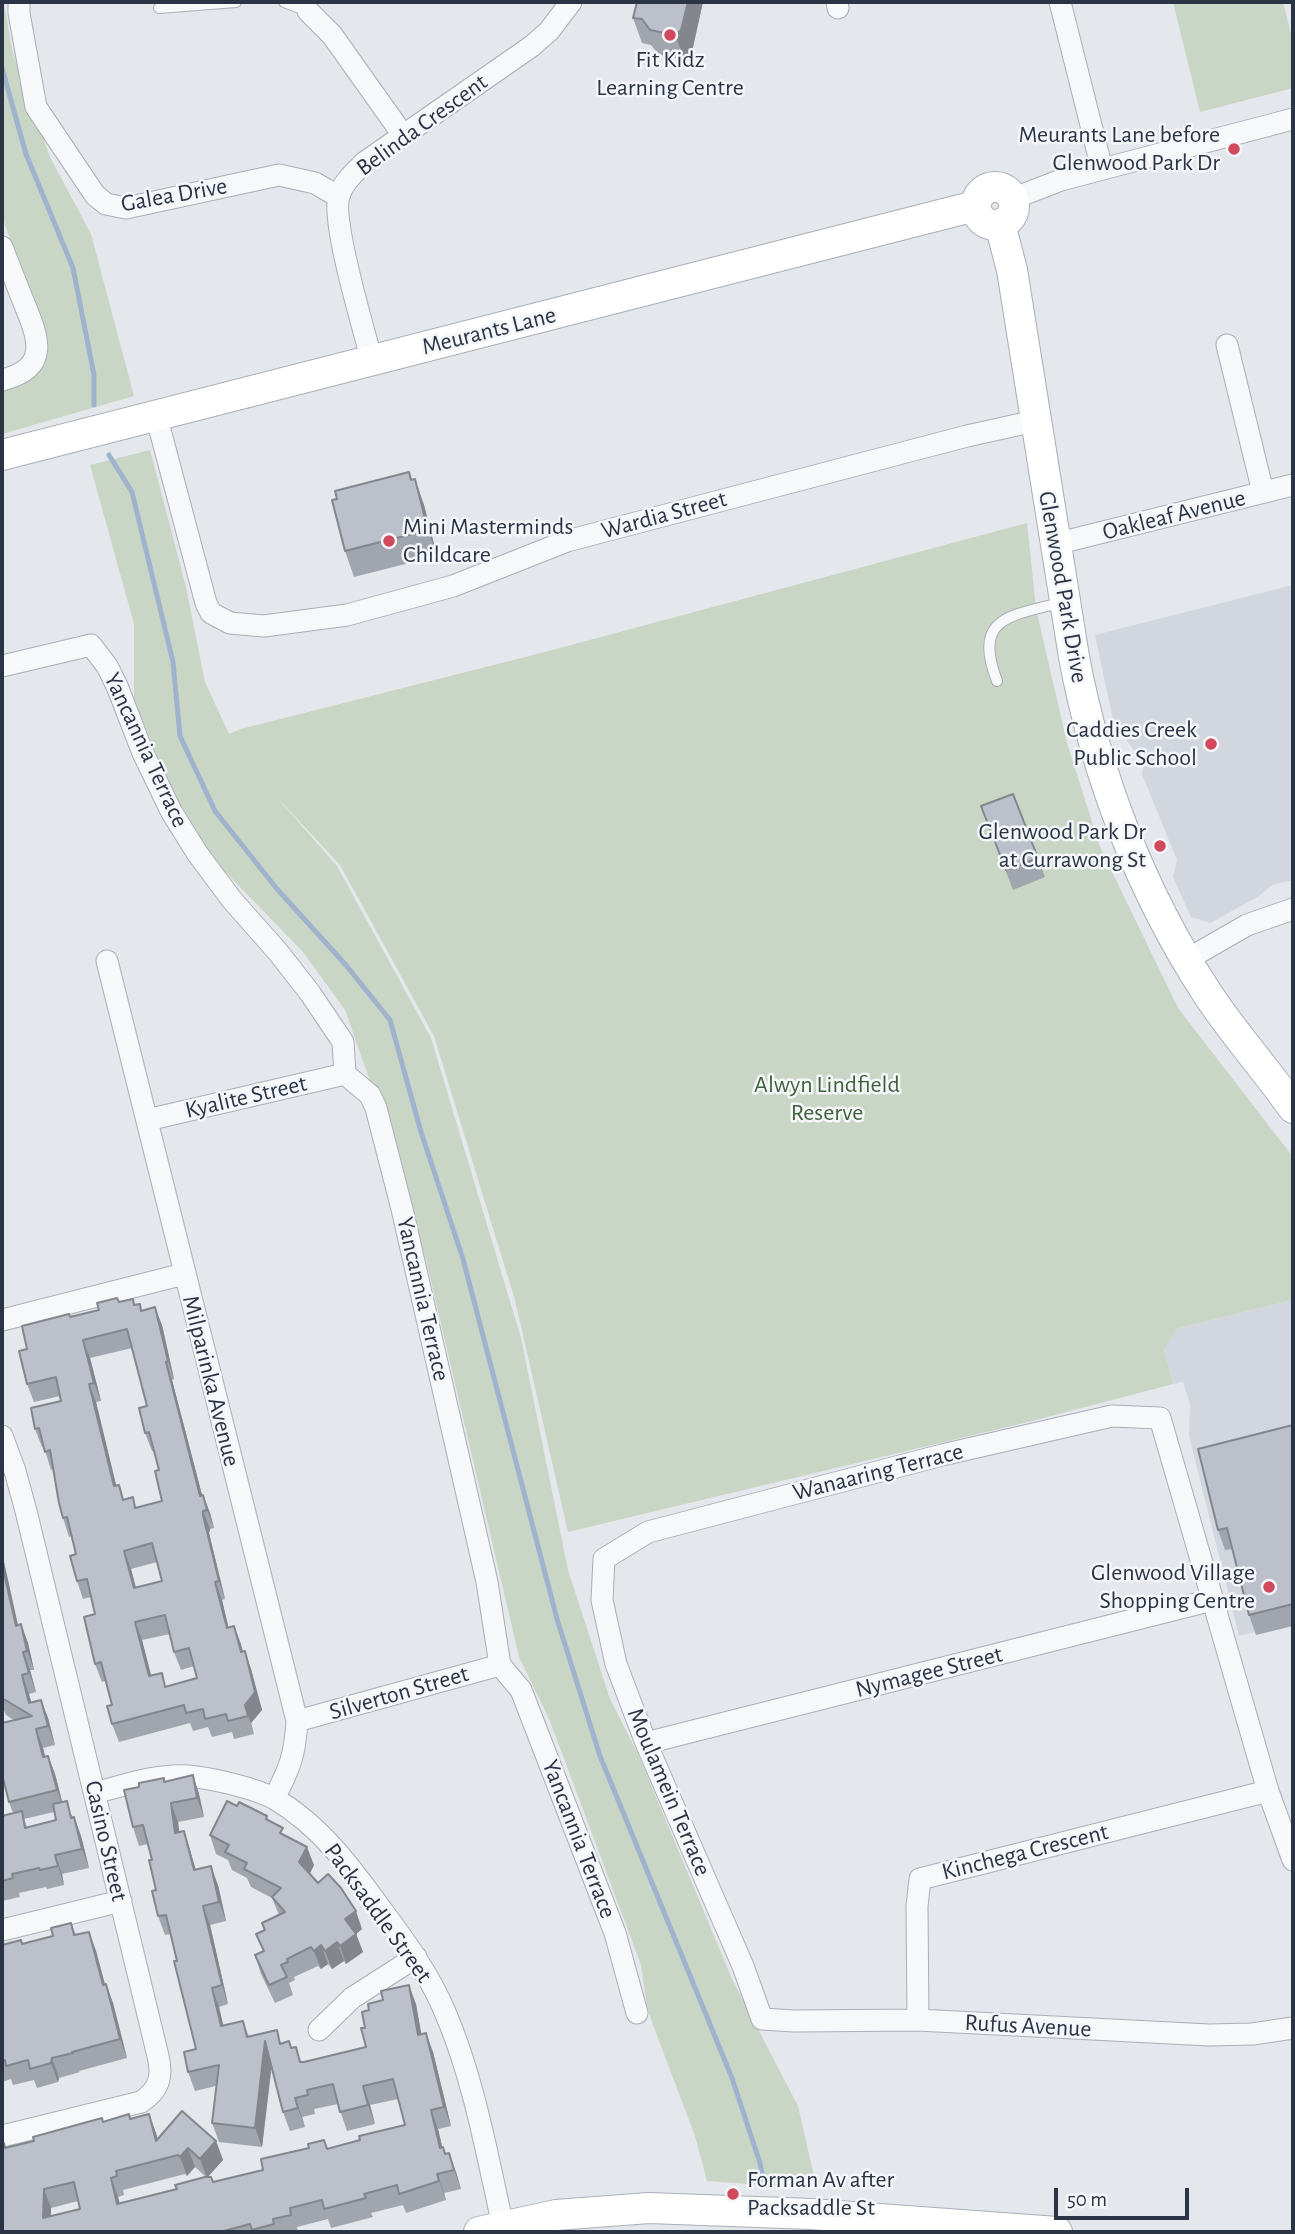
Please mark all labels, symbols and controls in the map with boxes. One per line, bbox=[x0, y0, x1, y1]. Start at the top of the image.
marker: Fit Kidz Learning Centre bbox=[662, 27, 678, 43]
place label: Fit Kidz Learning Centre bbox=[596, 46, 744, 102]
street label: Belinda Crescent bbox=[351, 68, 493, 182]
place label: Meurants Lane before Glenwood Park Dr bbox=[1018, 121, 1220, 177]
marker: Meurants Lane before Glenwood Park Dr bbox=[1226, 141, 1242, 157]
street label: Galea Drive bbox=[119, 172, 229, 218]
street label: Meurants Lane bbox=[419, 300, 559, 362]
street label: Oakleaf Avenue bbox=[1100, 483, 1248, 547]
street label: Wardia Street bbox=[598, 484, 730, 546]
street label: Glenwood Park Drive bbox=[1032, 489, 1094, 685]
place label: Mini Masterminds Childcare bbox=[403, 513, 573, 569]
marker: Mini Masterminds Childcare bbox=[381, 533, 397, 549]
street label: Yancannia Terrace bbox=[98, 668, 194, 832]
place label: Caddies Creek Public School bbox=[1066, 716, 1197, 772]
marker: Caddies Creek Public School bbox=[1203, 736, 1219, 752]
place label: Glenwood Park Dr at Currawong St bbox=[978, 818, 1146, 874]
marker: Glenwood Park Dr at Currawong St bbox=[1152, 838, 1168, 854]
street label: Kyalite Street bbox=[182, 1069, 310, 1125]
park label: Alwyn Lindfield Reserve bbox=[754, 1071, 900, 1127]
street label: Yancannia Terrace bbox=[390, 1214, 456, 1384]
street label: Milparinka Avenue bbox=[176, 1293, 246, 1469]
street label: Wanaaring Terrace bbox=[790, 1437, 966, 1507]
place label: Glenwood Village Shopping Centre bbox=[1091, 1559, 1255, 1615]
marker: Glenwood Village Shopping Centre bbox=[1261, 1579, 1277, 1595]
street label: Nymagee Street bbox=[853, 1640, 1005, 1704]
street label: Silverton Street bbox=[326, 1659, 472, 1727]
street label: Moulamein Terrace bbox=[621, 1704, 717, 1880]
street label: Yancannia Terrace bbox=[536, 1756, 622, 1922]
street label: Casino Street bbox=[78, 1778, 134, 1904]
street label: Kinchega Crescent bbox=[939, 1817, 1111, 1887]
street label: Packsaddle Street bbox=[318, 1838, 438, 1988]
street label: Rufus Avenue bbox=[964, 2008, 1092, 2044]
place label: Forman Av after Packsaddle St bbox=[747, 2166, 894, 2222]
scale bar bbox=[1057, 2174, 1192, 2218]
marker: Forman Av after Packsaddle St bbox=[725, 2186, 741, 2202]
text: 50 m bbox=[1067, 2189, 1107, 2210]

